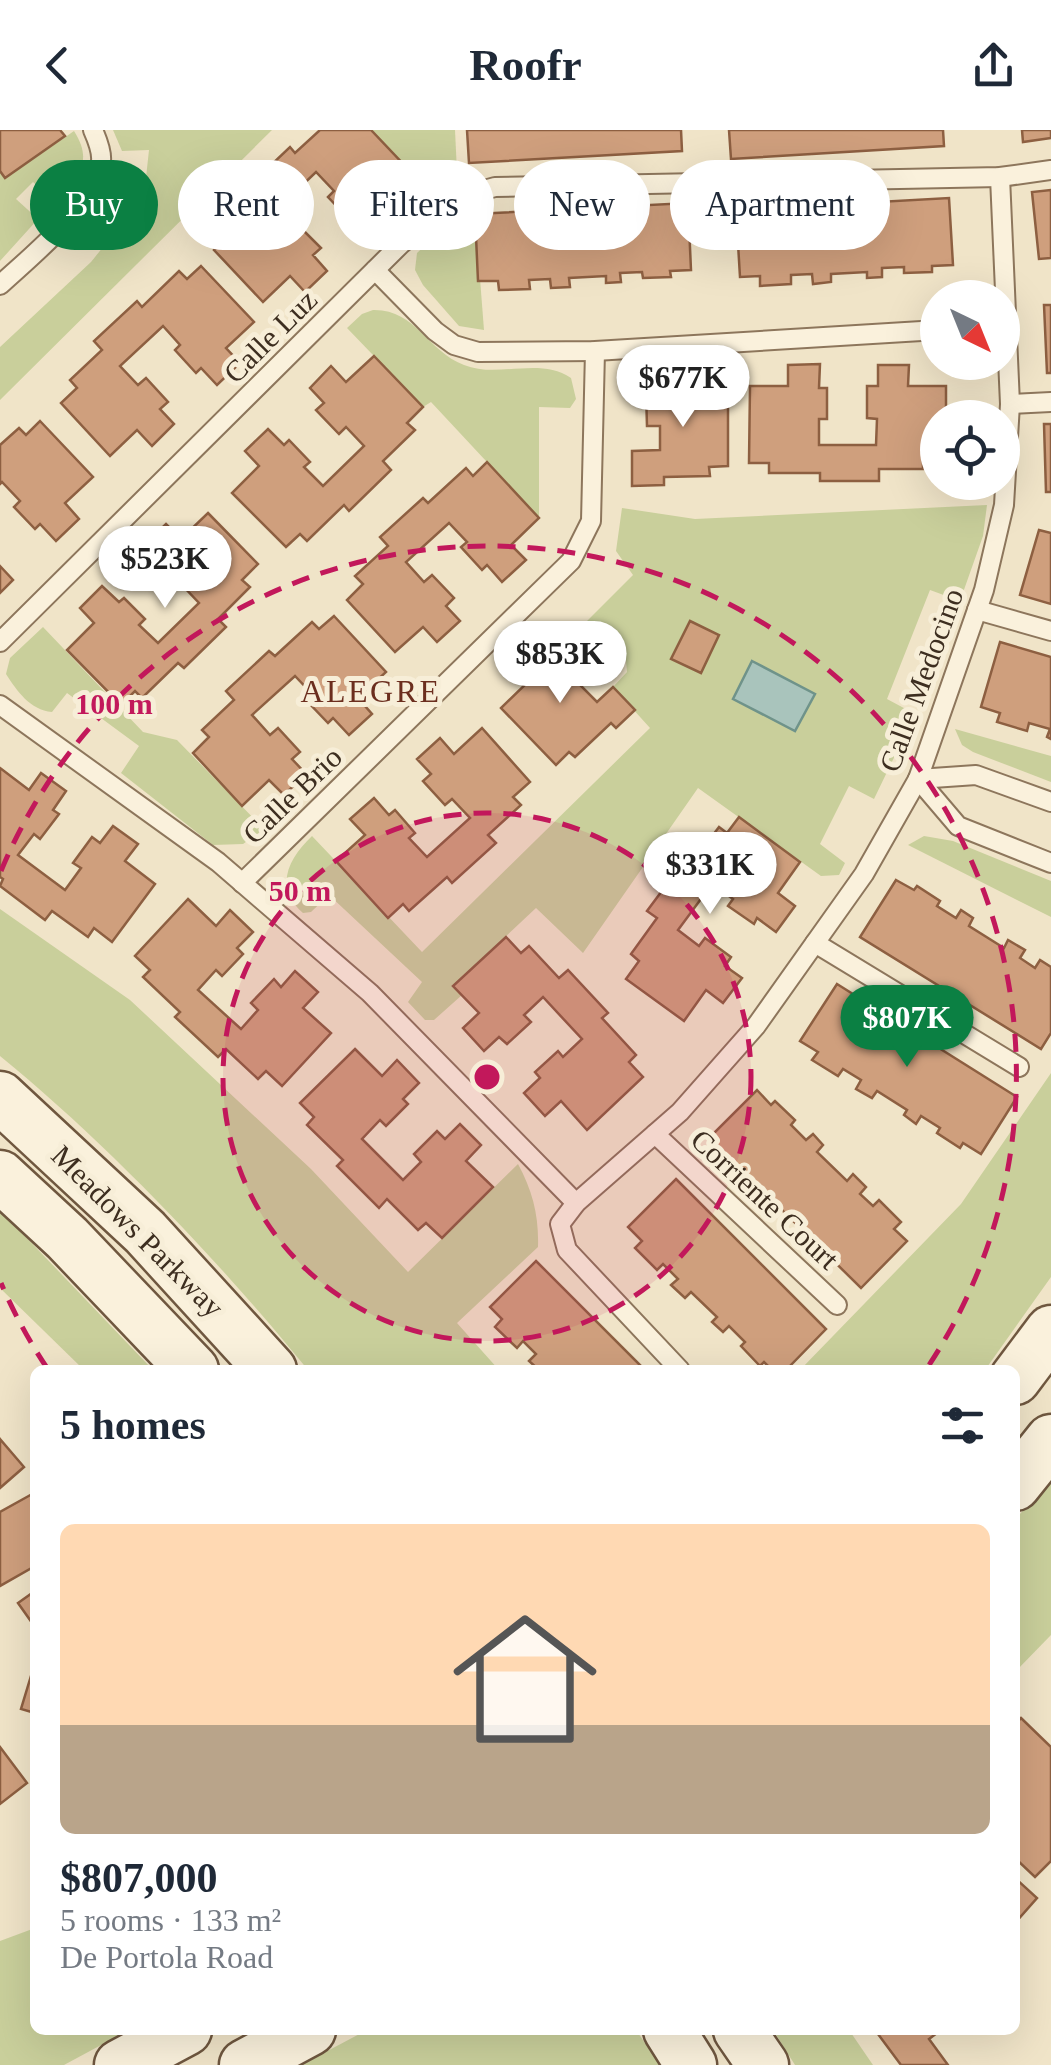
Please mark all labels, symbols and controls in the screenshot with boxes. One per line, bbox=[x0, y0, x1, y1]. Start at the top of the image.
icon: back bbox=[30, 38, 85, 93]
icon: share bbox=[966, 38, 1021, 93]
text: Roofr bbox=[469, 40, 582, 90]
chip: Buy bbox=[30, 160, 158, 250]
chip: Rent bbox=[178, 160, 314, 250]
chip: Filters bbox=[334, 160, 494, 250]
chip: New bbox=[514, 160, 650, 250]
chip: Apartment bbox=[670, 160, 890, 250]
north arrow bbox=[920, 280, 1020, 380]
map controls bbox=[920, 280, 1020, 500]
street label: Calle Luz bbox=[217, 283, 323, 389]
pin: $677K bbox=[613, 345, 753, 430]
text: $677K bbox=[639, 359, 727, 395]
button: locate bbox=[920, 400, 1020, 500]
pin: $523K bbox=[95, 526, 235, 611]
text: $523K bbox=[121, 540, 209, 576]
street label: Calle Medocino bbox=[873, 584, 969, 776]
pin: $853K bbox=[490, 621, 630, 706]
text: $853K bbox=[516, 635, 604, 671]
district label: ALEGRE bbox=[300, 673, 442, 709]
text: 100 m bbox=[75, 687, 153, 720]
street label: Calle Brio bbox=[236, 740, 348, 850]
pin: $331K bbox=[640, 832, 780, 917]
text: $331K bbox=[666, 846, 754, 882]
text: 50 m bbox=[269, 874, 331, 907]
pin: $807K bbox=[837, 985, 977, 1070]
text: $807K bbox=[863, 999, 951, 1035]
centre of rings bbox=[469, 1059, 505, 1095]
street label: Corriente Court bbox=[685, 1122, 846, 1276]
street label: Meadows Parkway bbox=[45, 1138, 231, 1324]
icon: filters bbox=[935, 1398, 990, 1453]
text: 5 homes bbox=[60, 1402, 206, 1448]
icon: home bbox=[435, 1589, 615, 1769]
text: $807,000 bbox=[60, 1855, 218, 1901]
text: 5 rooms · 133 m² bbox=[60, 1902, 281, 1938]
text: De Portola Road bbox=[60, 1939, 273, 1975]

